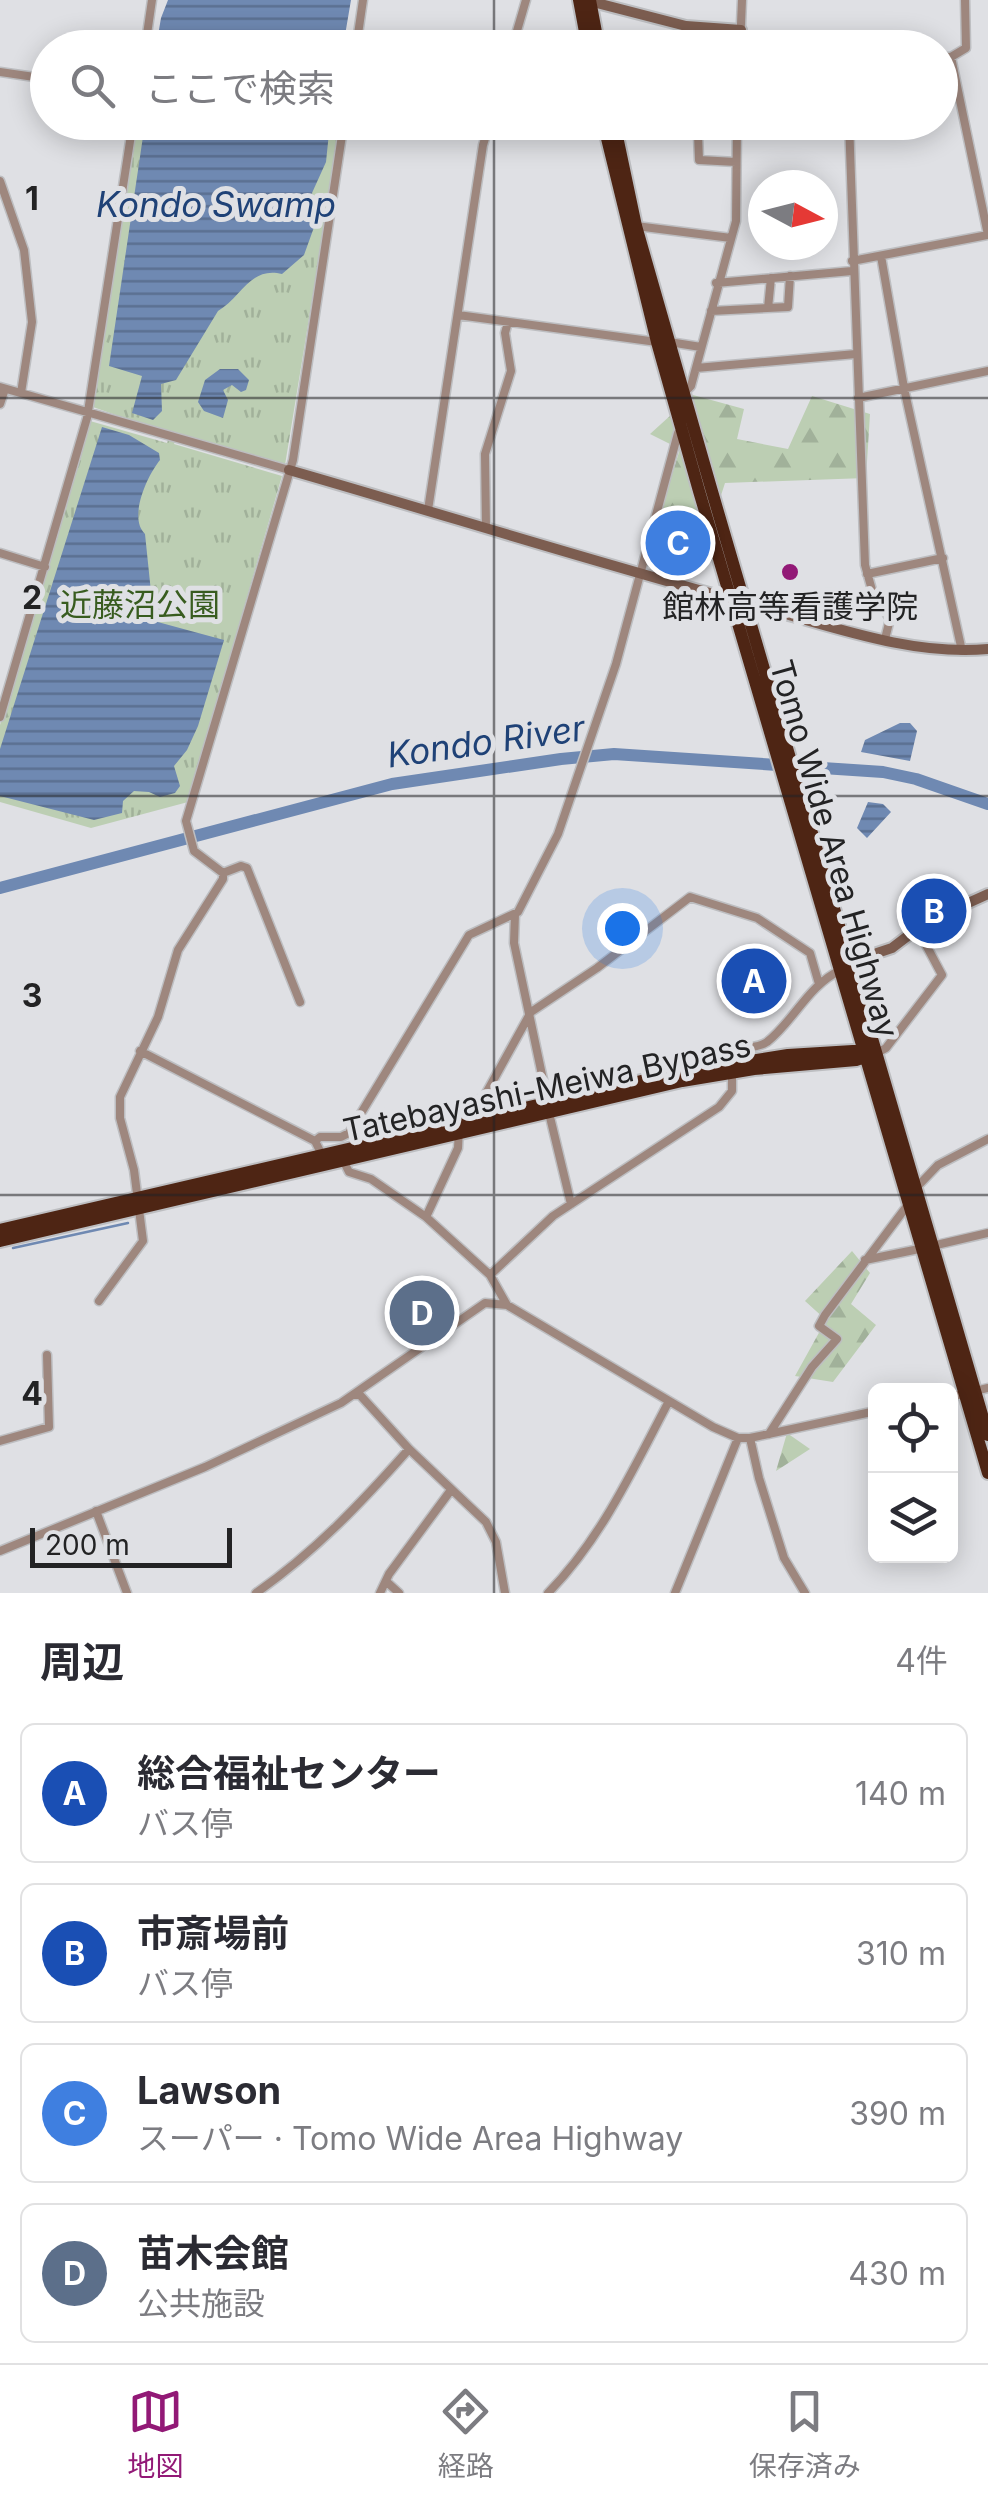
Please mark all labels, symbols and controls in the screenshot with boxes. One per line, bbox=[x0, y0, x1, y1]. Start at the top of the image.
search box bbox=[30, 30, 958, 140]
icon: search bbox=[65, 58, 120, 113]
text: ここで検索 bbox=[145, 65, 335, 111]
north arrow bbox=[748, 170, 838, 260]
text: 1 bbox=[25, 179, 39, 218]
water label: Kondo Swamp bbox=[96, 183, 336, 225]
pin: C bbox=[646, 506, 710, 580]
marker: 館林高等看護学院 bbox=[779, 561, 801, 583]
text: 2 bbox=[22, 578, 42, 617]
park label: 近藤沼公園 bbox=[60, 585, 220, 624]
place label: 館林高等看護学院 bbox=[662, 587, 918, 626]
street label: Tomo Wide Area Highway bbox=[762, 655, 907, 1042]
water label: Kondo River bbox=[384, 706, 588, 776]
pin: B bbox=[902, 874, 966, 948]
your location bbox=[597, 903, 648, 954]
pin: A bbox=[722, 944, 786, 1018]
text: 3 bbox=[22, 976, 42, 1015]
street label: Tatebayashi-Meiwa Bypass bbox=[340, 1025, 754, 1150]
pin: D bbox=[390, 1276, 454, 1350]
text: 4 bbox=[21, 1374, 43, 1413]
map controls bbox=[868, 1383, 958, 1563]
button: locate bbox=[868, 1383, 958, 1473]
button: layers bbox=[868, 1473, 958, 1563]
scale bar bbox=[30, 1523, 232, 1568]
text: 200 m bbox=[45, 1528, 130, 1562]
text: 周辺 bbox=[40, 1636, 124, 1687]
text: 4件 bbox=[895, 1641, 948, 1680]
text: 総合福祉センター bbox=[137, 1750, 441, 1796]
text: A bbox=[63, 1774, 86, 1813]
text: 140 m bbox=[855, 1774, 946, 1813]
text: バス停 bbox=[137, 1804, 233, 1843]
text: 市斎場前 bbox=[137, 1910, 289, 1956]
text: B bbox=[64, 1934, 85, 1973]
text: 310 m bbox=[856, 1934, 946, 1973]
text: バス停 bbox=[137, 1964, 233, 2003]
text: Lawson bbox=[137, 2067, 281, 2113]
text: C bbox=[63, 2094, 86, 2133]
text: 390 m bbox=[849, 2094, 946, 2133]
text: スーパー · Tomo Wide Area Highway bbox=[137, 2119, 683, 2158]
text: 苗木会館 bbox=[137, 2230, 289, 2276]
text: D bbox=[63, 2254, 86, 2293]
text: 430 m bbox=[848, 2254, 946, 2293]
text: 公共施設 bbox=[137, 2284, 265, 2323]
tab: 地図 bbox=[127, 2384, 183, 2484]
tab: 経路 bbox=[438, 2384, 494, 2484]
tab: 保存済み bbox=[749, 2384, 861, 2484]

